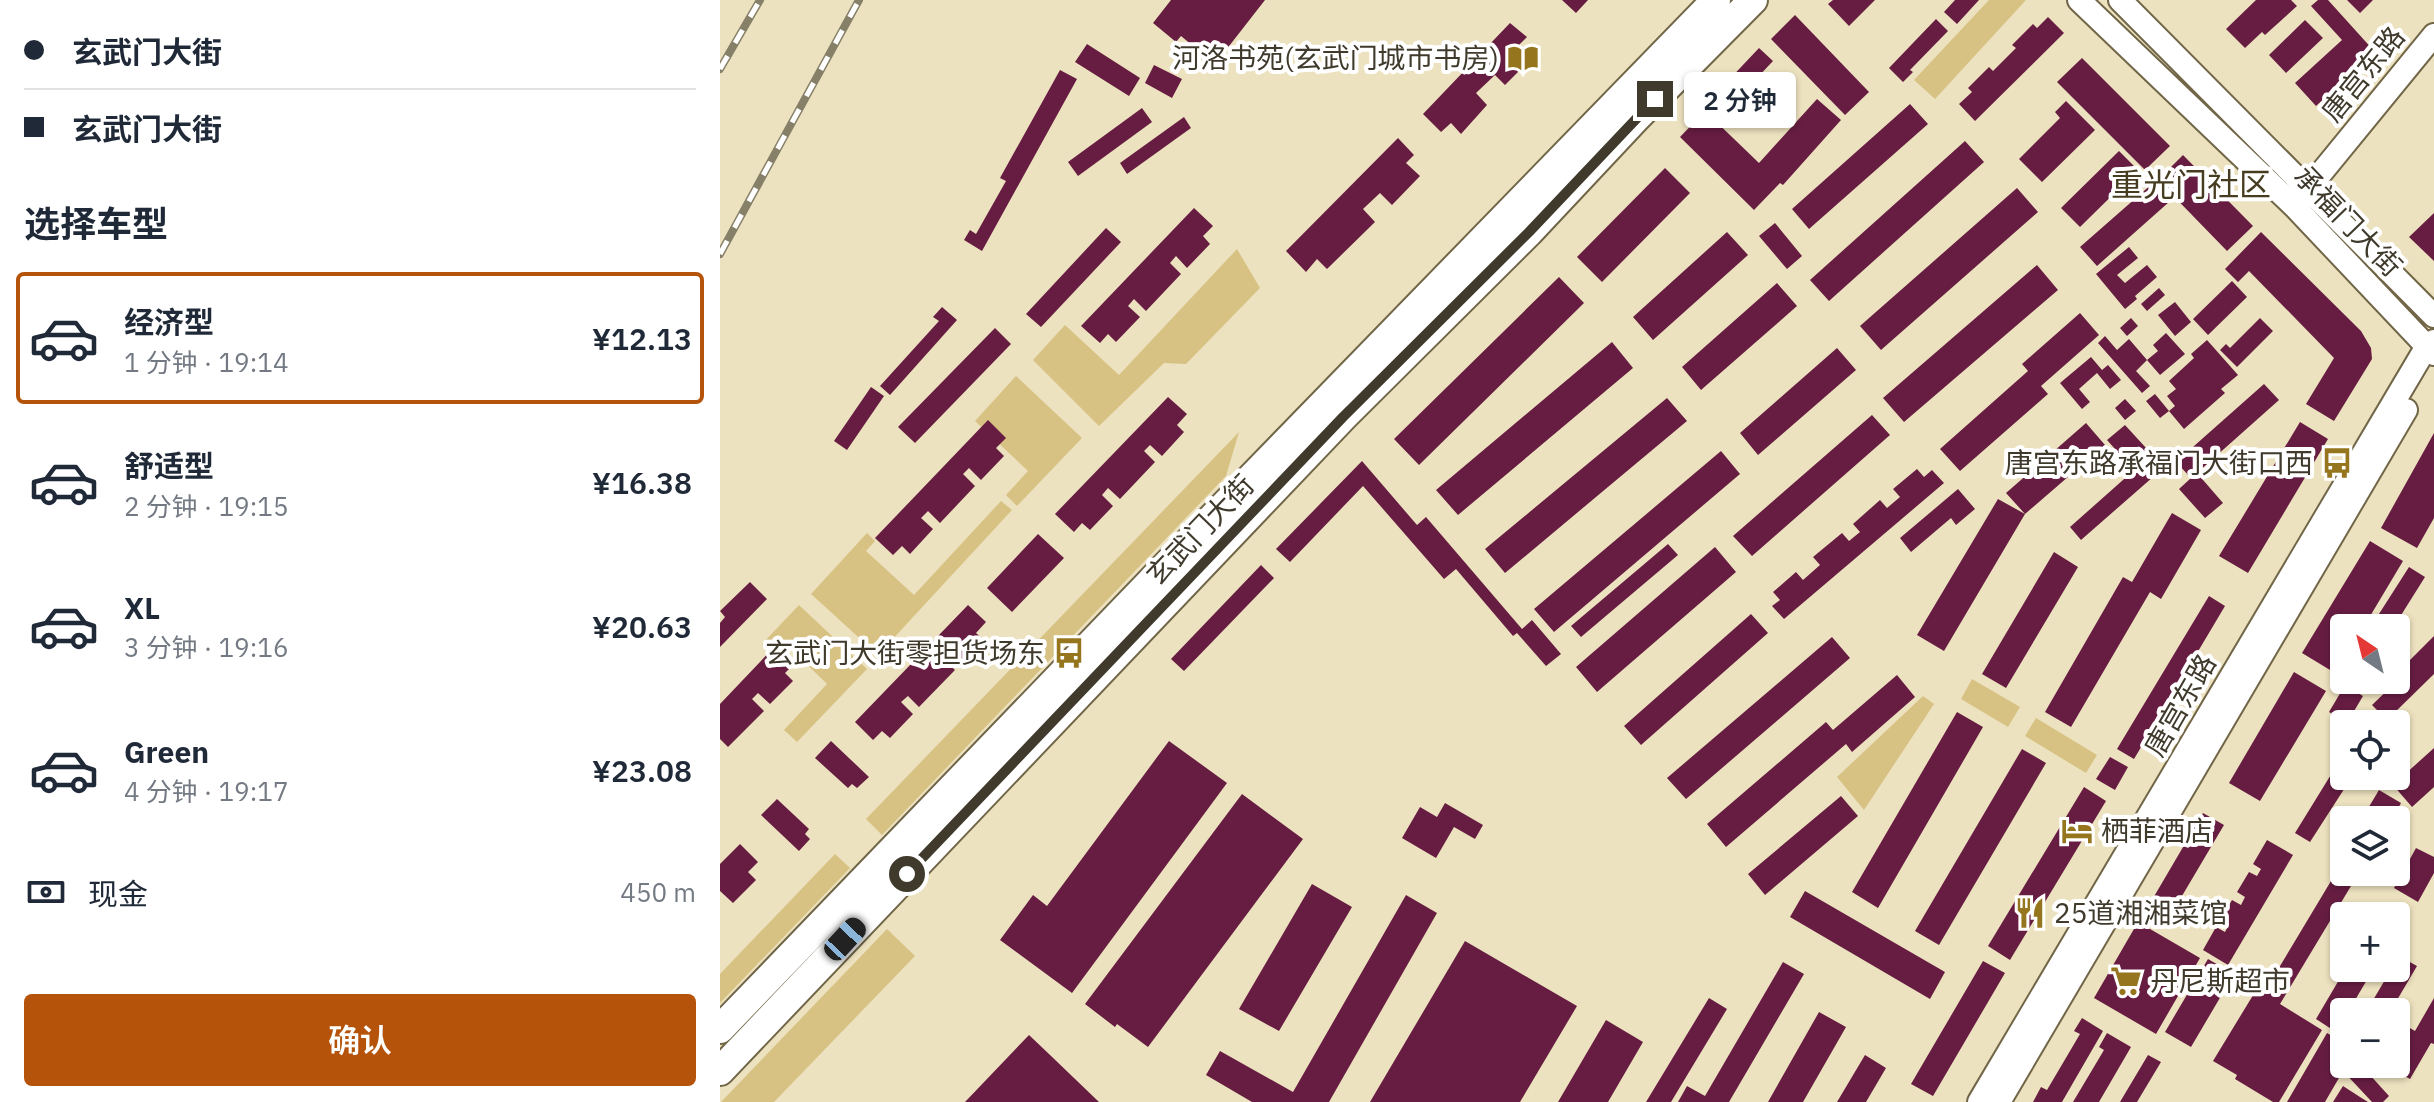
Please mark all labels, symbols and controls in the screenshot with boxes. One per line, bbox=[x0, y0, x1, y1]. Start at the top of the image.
street label: 唐宫东路 bbox=[2313, 19, 2412, 129]
text: 玄武门大街 bbox=[72, 32, 222, 71]
place label: 河洛书苑(玄武门城市书房) bbox=[1172, 39, 1499, 76]
library icon: 河洛书苑(玄武门城市书房) bbox=[1506, 41, 1540, 75]
callout: 2 分钟 bbox=[1683, 71, 1795, 127]
route end bbox=[1637, 81, 1673, 117]
text: 2 分钟 bbox=[1703, 83, 1777, 117]
text: 玄武门大街 bbox=[72, 109, 222, 148]
street label: 承福门大街 bbox=[2286, 157, 2410, 284]
district label: 重光门社区 bbox=[2111, 163, 2271, 205]
text: 选择车型 bbox=[24, 200, 168, 247]
icon: car bbox=[28, 302, 100, 374]
text: 经济型 bbox=[124, 302, 214, 341]
text: ¥12.13 bbox=[592, 319, 692, 358]
text: 1 分钟 · 19:14 bbox=[124, 345, 288, 379]
place label: 唐宫东路承福门大街口西 bbox=[2005, 444, 2313, 481]
icon: car bbox=[28, 446, 100, 518]
text: 舒适型 bbox=[124, 446, 214, 485]
bus stop icon: 唐宫东路承福门大街口西 bbox=[2320, 446, 2354, 480]
text: ¥16.38 bbox=[592, 463, 692, 502]
street label: 玄武门大街 bbox=[1138, 466, 1262, 593]
text: 2 分钟 · 19:15 bbox=[124, 489, 288, 523]
text: XL bbox=[124, 588, 160, 627]
icon: car bbox=[28, 590, 100, 662]
text: ¥20.63 bbox=[592, 607, 692, 646]
north arrow bbox=[2330, 614, 2410, 694]
map controls bbox=[2330, 614, 2410, 1078]
text: 3 分钟 · 19:16 bbox=[124, 630, 288, 664]
place label: 玄武门大街零担货场东 bbox=[765, 634, 1045, 671]
bus stop icon: 玄武门大街零担货场东 bbox=[1052, 636, 1086, 670]
street label: 唐宫东路 bbox=[2136, 647, 2224, 763]
button: locate bbox=[2330, 710, 2410, 790]
text: Green bbox=[124, 732, 209, 771]
icon: car bbox=[28, 734, 100, 806]
text: ¥23.08 bbox=[592, 751, 692, 790]
text: 4 分钟 · 19:17 bbox=[124, 774, 288, 808]
button: layers bbox=[2330, 806, 2410, 886]
place label: 栖菲酒店 bbox=[2101, 812, 2213, 849]
hotel icon: 栖菲酒店 bbox=[2060, 814, 2094, 848]
route start bbox=[889, 856, 925, 892]
icon: cash bbox=[24, 870, 68, 914]
text: 现金 bbox=[88, 874, 148, 913]
text: 450 m bbox=[620, 875, 696, 909]
place label: 25道湘湘菜馆 bbox=[2054, 894, 2228, 931]
restaurant icon: 25道湘湘菜馆 bbox=[2013, 896, 2047, 930]
button: + bbox=[2330, 902, 2410, 982]
car bbox=[820, 913, 870, 965]
place label: 丹尼斯超市 bbox=[2150, 962, 2290, 999]
supermarket icon: 丹尼斯超市 bbox=[2109, 964, 2143, 998]
button: 确认 bbox=[24, 994, 696, 1086]
button: − bbox=[2330, 998, 2410, 1078]

